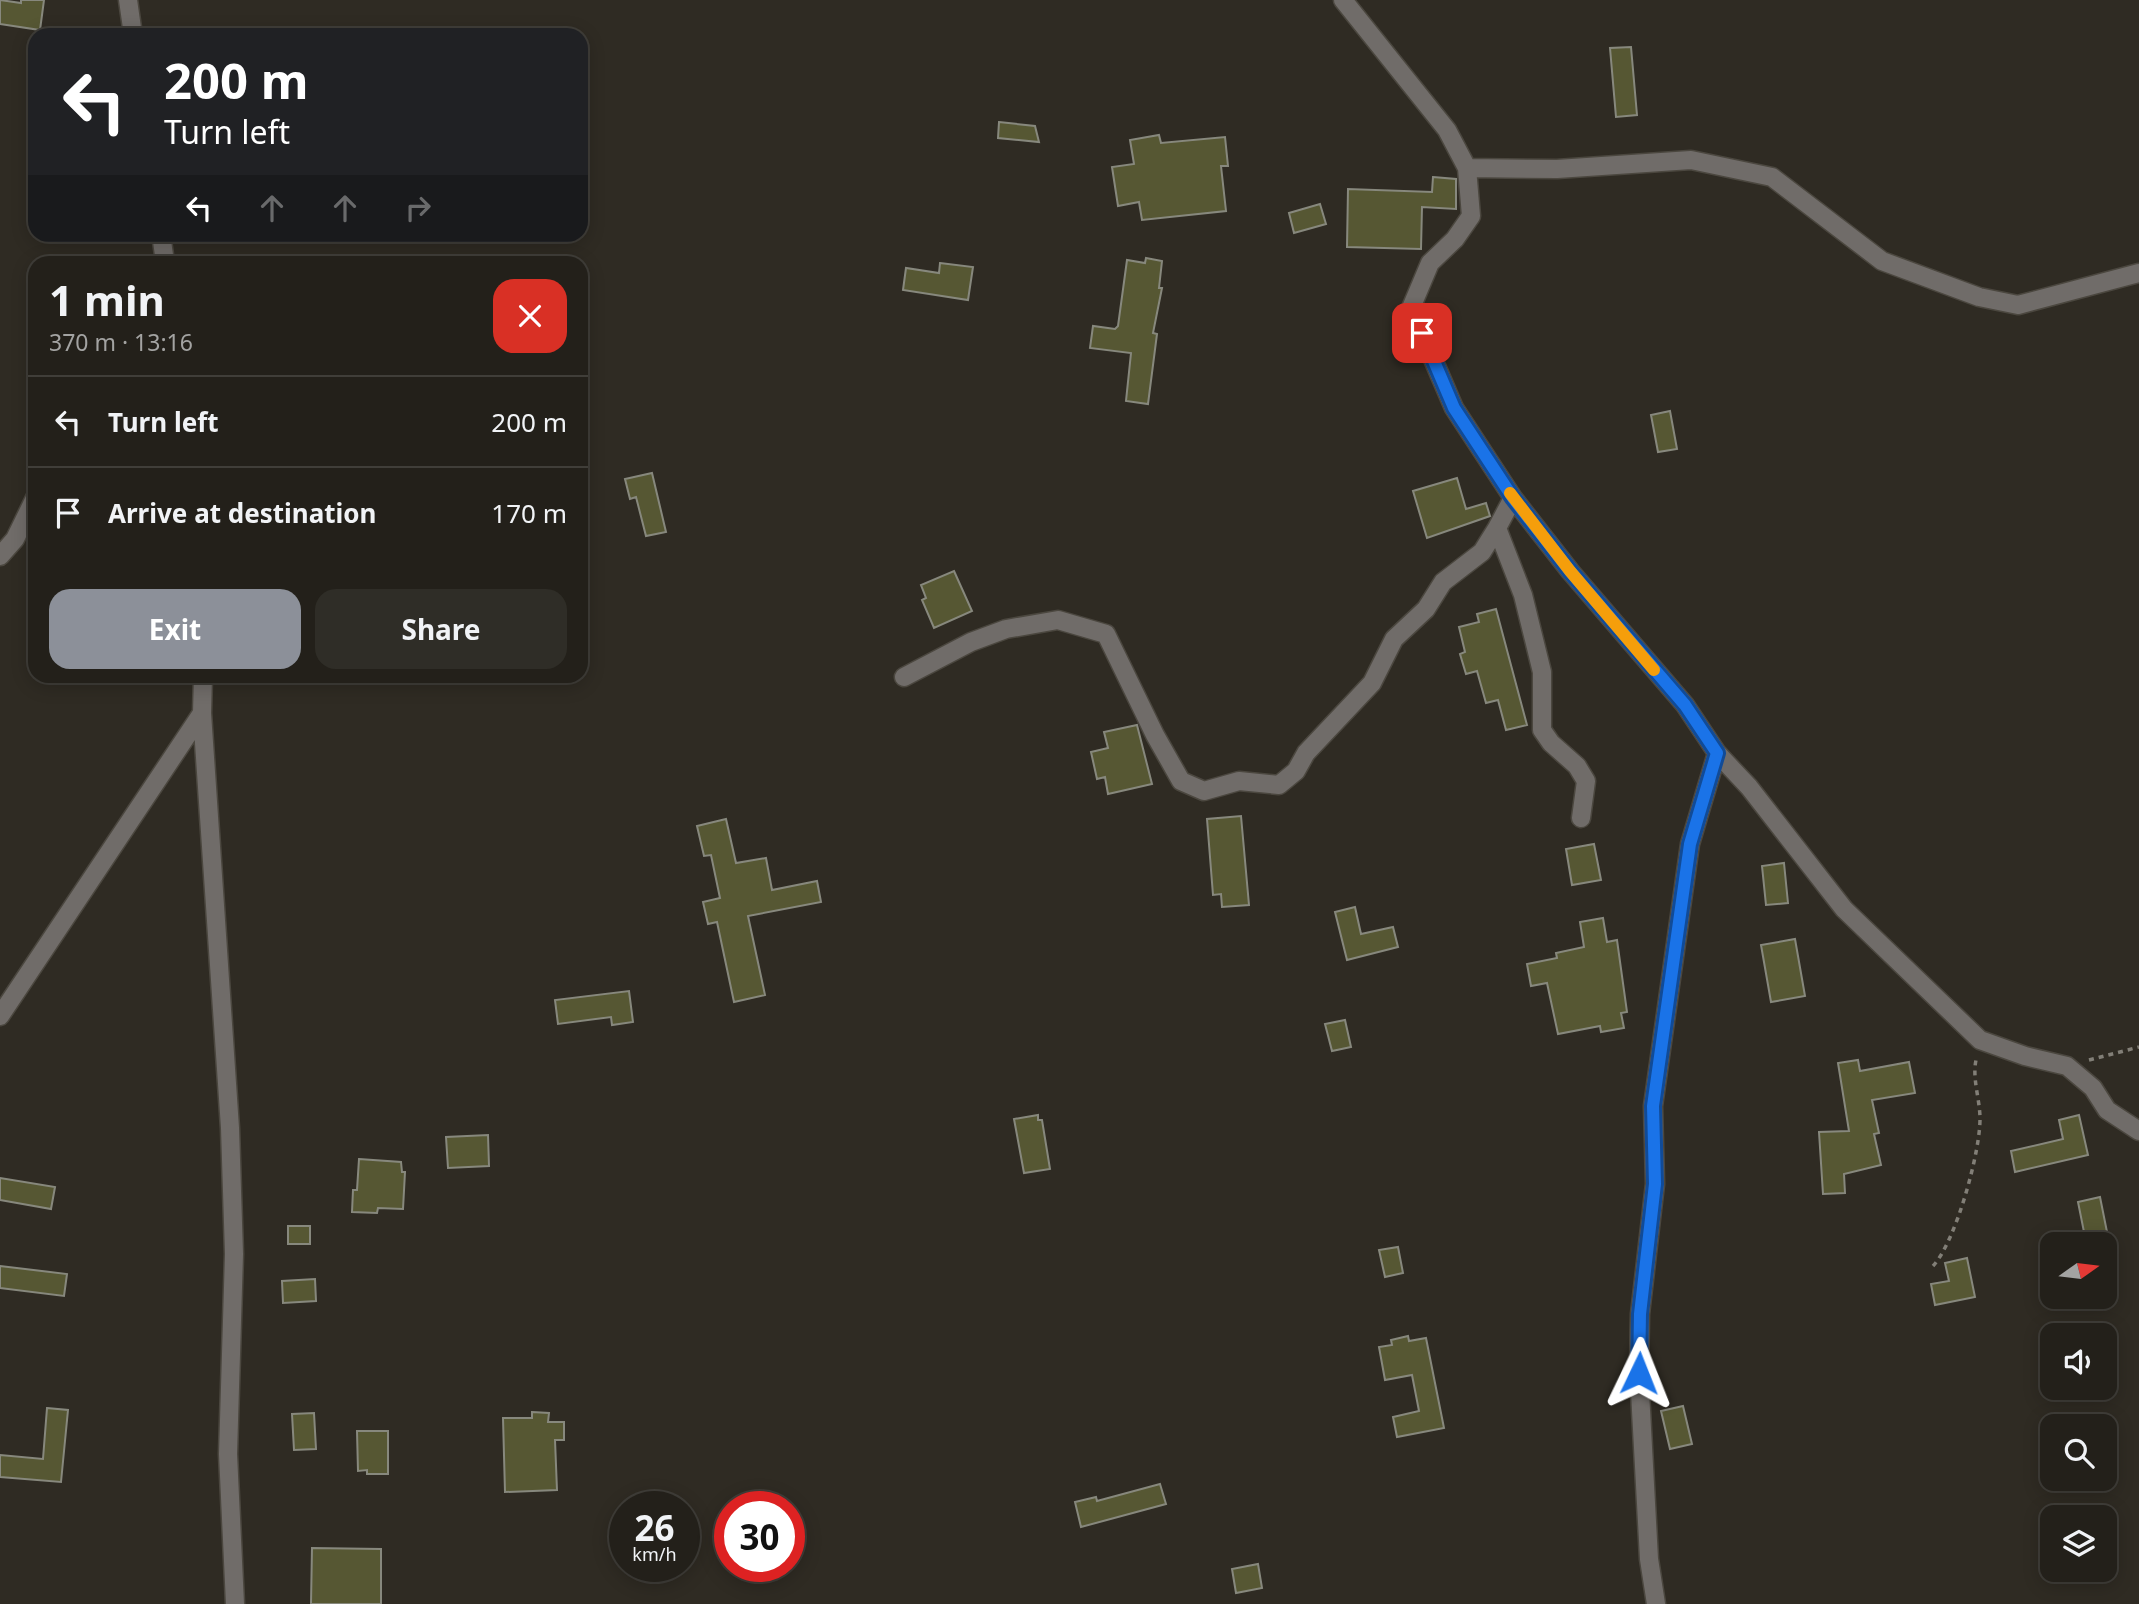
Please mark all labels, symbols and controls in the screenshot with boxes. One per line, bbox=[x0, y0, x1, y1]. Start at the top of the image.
text: 200 m bbox=[164, 47, 309, 113]
icon: left bbox=[49, 56, 140, 147]
text: Turn left bbox=[164, 110, 290, 153]
icon: left bbox=[180, 189, 218, 227]
icon: ahead bbox=[253, 189, 291, 227]
icon: ahead bbox=[326, 189, 364, 227]
icon: right bbox=[399, 189, 437, 227]
text: 1 min bbox=[49, 271, 165, 328]
button: close bbox=[493, 279, 567, 353]
pin bbox=[1392, 303, 1452, 363]
icon: arrive bbox=[1403, 314, 1441, 352]
text: 370 m · 13:16 bbox=[49, 326, 193, 358]
icon: left bbox=[49, 403, 87, 441]
text: Turn left bbox=[108, 404, 219, 440]
text: 200 m bbox=[491, 404, 567, 440]
icon: arrive bbox=[49, 494, 87, 532]
text: Arrive at destination bbox=[108, 495, 377, 531]
text: 170 m bbox=[491, 495, 567, 531]
button: Exit bbox=[49, 589, 301, 669]
button: Share bbox=[315, 589, 567, 669]
north arrow bbox=[2040, 1232, 2118, 1309]
map controls bbox=[2040, 1232, 2117, 1582]
button: sound bbox=[2040, 1323, 2117, 1400]
position arrow bbox=[1602, 1336, 1676, 1410]
button: search bbox=[2040, 1414, 2117, 1491]
speed limit sign: 30 bbox=[714, 1491, 805, 1582]
text: 26 bbox=[634, 1504, 675, 1551]
button: layers bbox=[2040, 1505, 2117, 1582]
text: km/h bbox=[632, 1542, 677, 1566]

